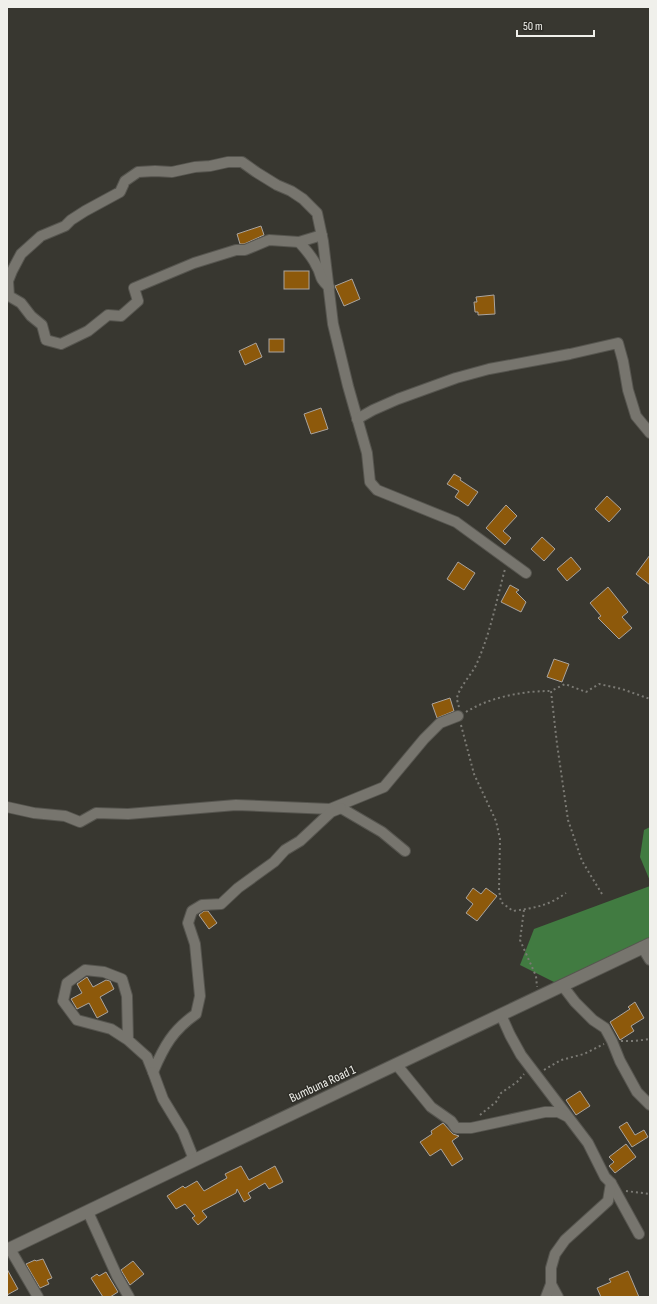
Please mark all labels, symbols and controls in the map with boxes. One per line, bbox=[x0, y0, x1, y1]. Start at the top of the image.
scale bar bbox=[517, 12, 594, 38]
text: 50 m bbox=[523, 19, 543, 34]
street label: Bumbuna Road 1 bbox=[287, 1061, 359, 1106]

